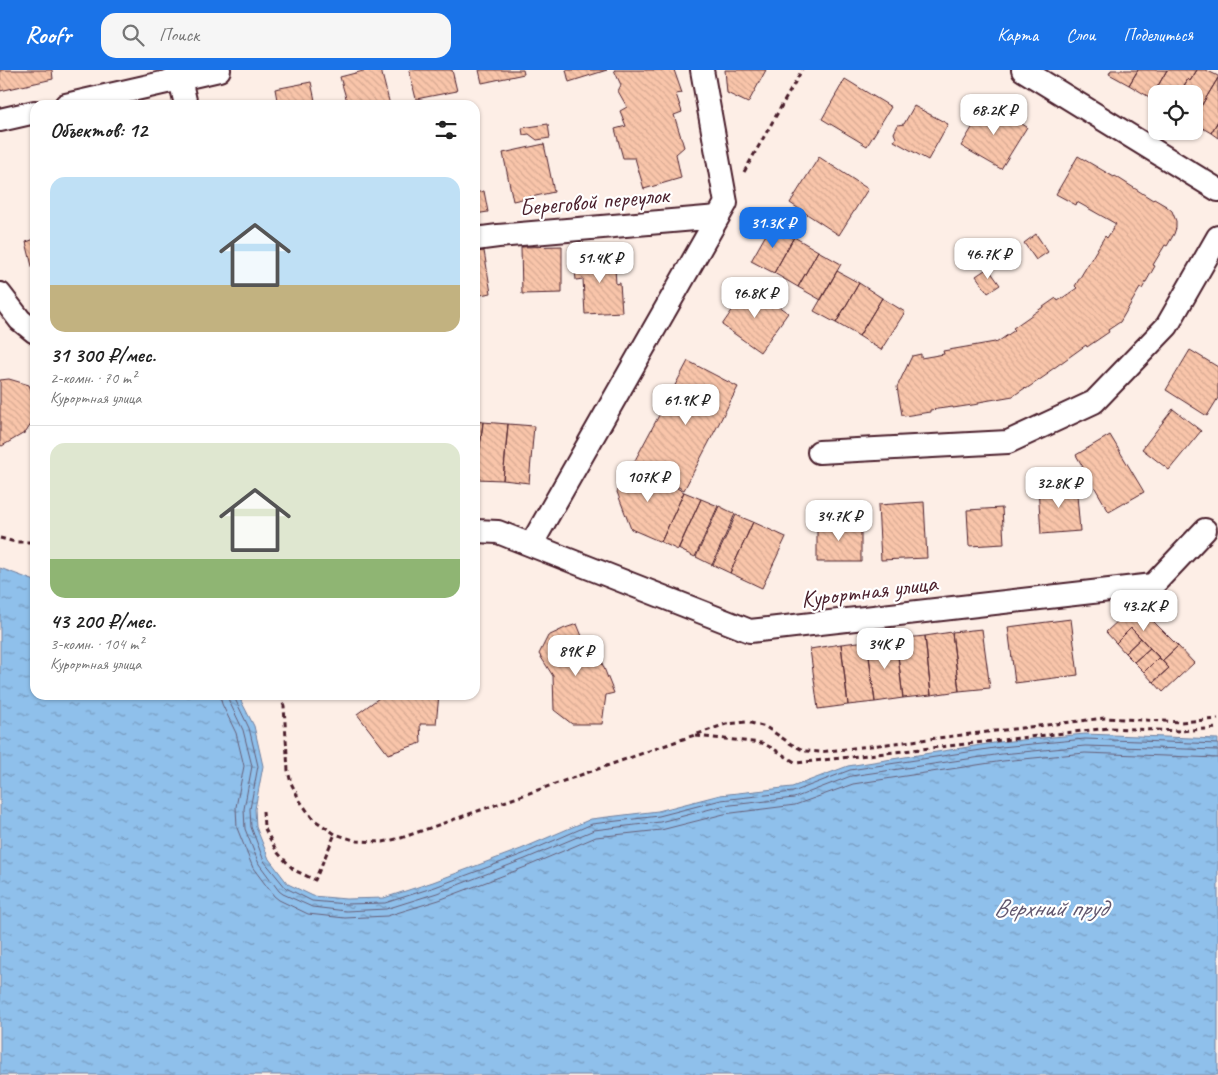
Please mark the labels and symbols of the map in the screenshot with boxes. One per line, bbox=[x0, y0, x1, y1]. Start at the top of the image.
pin: 68.2K ₽ bbox=[948, 93, 1040, 136]
street label: Береговой переулок bbox=[518, 179, 672, 222]
pin: 31.3K ₽ bbox=[727, 206, 819, 249]
pin: 46.7K ₽ bbox=[942, 238, 1034, 280]
pin: 51.4K ₽ bbox=[554, 242, 646, 284]
pin: 96.8K ₽ bbox=[709, 276, 801, 319]
pin: 61.9K ₽ bbox=[640, 384, 732, 426]
pin: 107K ₽ bbox=[607, 460, 689, 503]
pin: 32.8K ₽ bbox=[1013, 466, 1105, 509]
pin: 34.7K ₽ bbox=[793, 500, 885, 542]
street label: Курортная улица bbox=[799, 568, 940, 614]
pin: 43.2K ₽ bbox=[1098, 590, 1190, 632]
pin: 34K ₽ bbox=[850, 628, 920, 670]
pin: 89K ₽ bbox=[541, 634, 611, 677]
water label: Верхний пруд bbox=[994, 892, 1112, 924]

